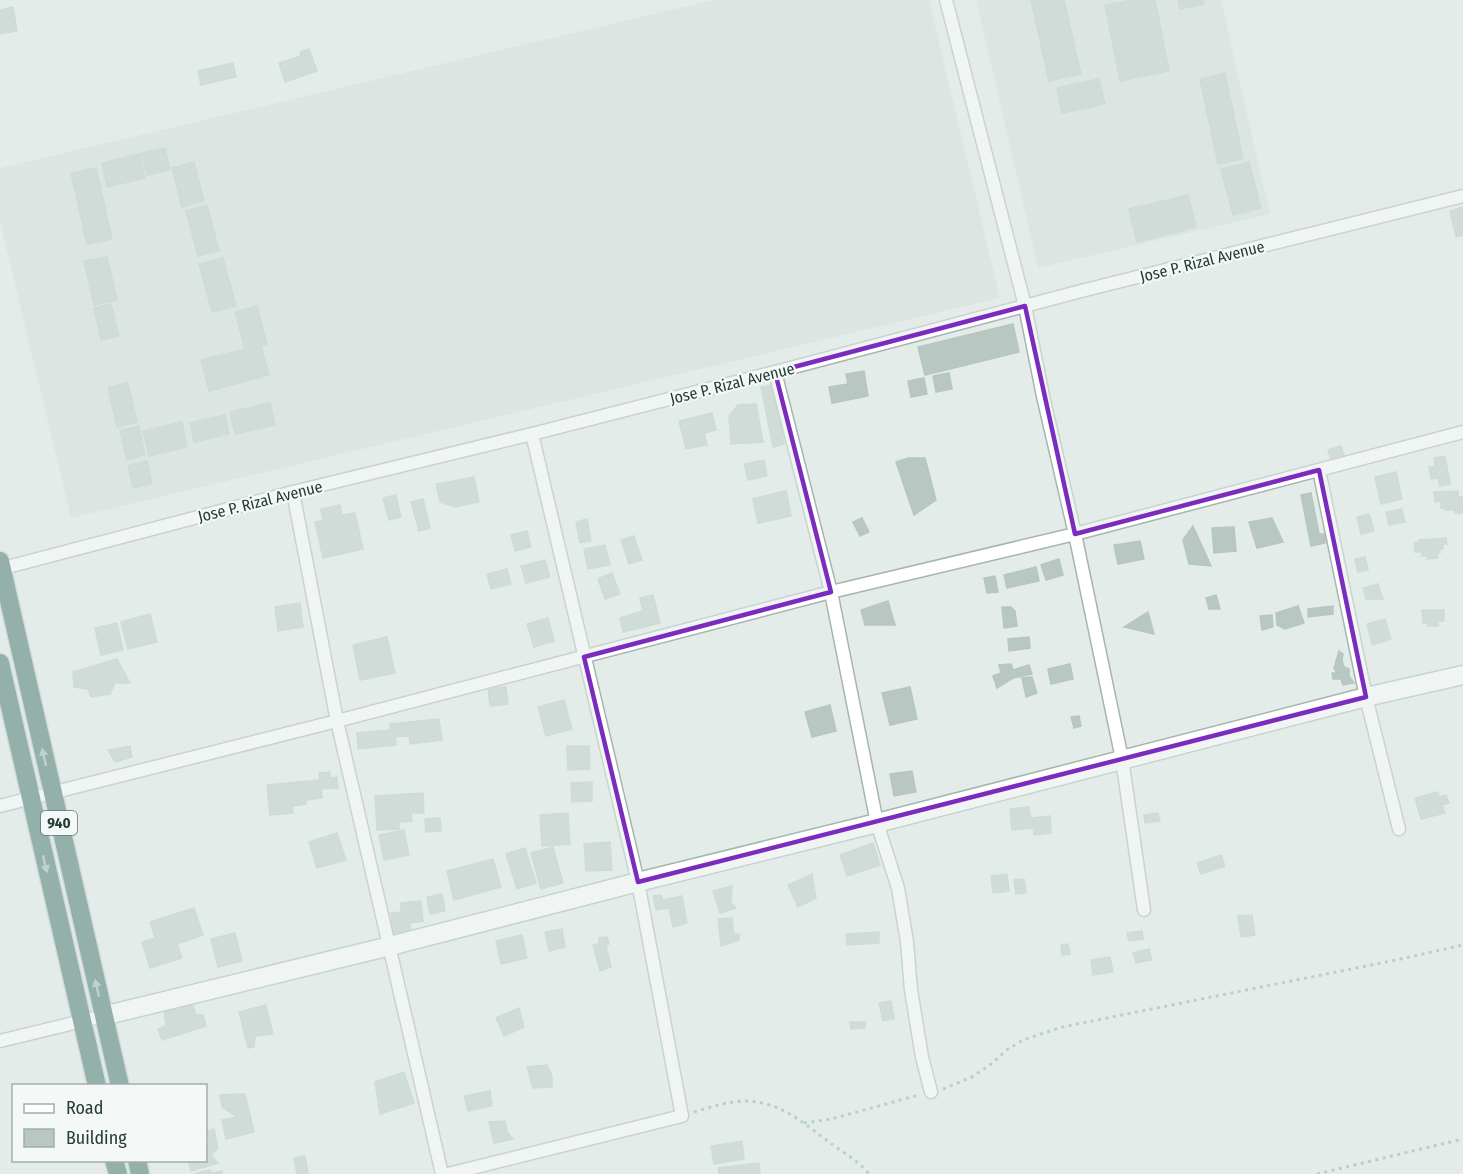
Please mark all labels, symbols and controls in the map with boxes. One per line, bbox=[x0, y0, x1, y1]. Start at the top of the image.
street label: Jose P. Rizal Avenue bbox=[1138, 237, 1266, 286]
street label: Jose P. Rizal Avenue bbox=[668, 359, 796, 408]
street label: Jose P. Rizal Avenue bbox=[196, 477, 324, 526]
one-way arrow bbox=[39, 747, 48, 766]
road number: 940 bbox=[41, 811, 77, 835]
one-way arrow bbox=[41, 855, 51, 873]
one-way arrow bbox=[92, 978, 101, 997]
legend bbox=[12, 1084, 207, 1162]
text: Road bbox=[66, 1097, 103, 1119]
text: Building bbox=[66, 1127, 127, 1149]

